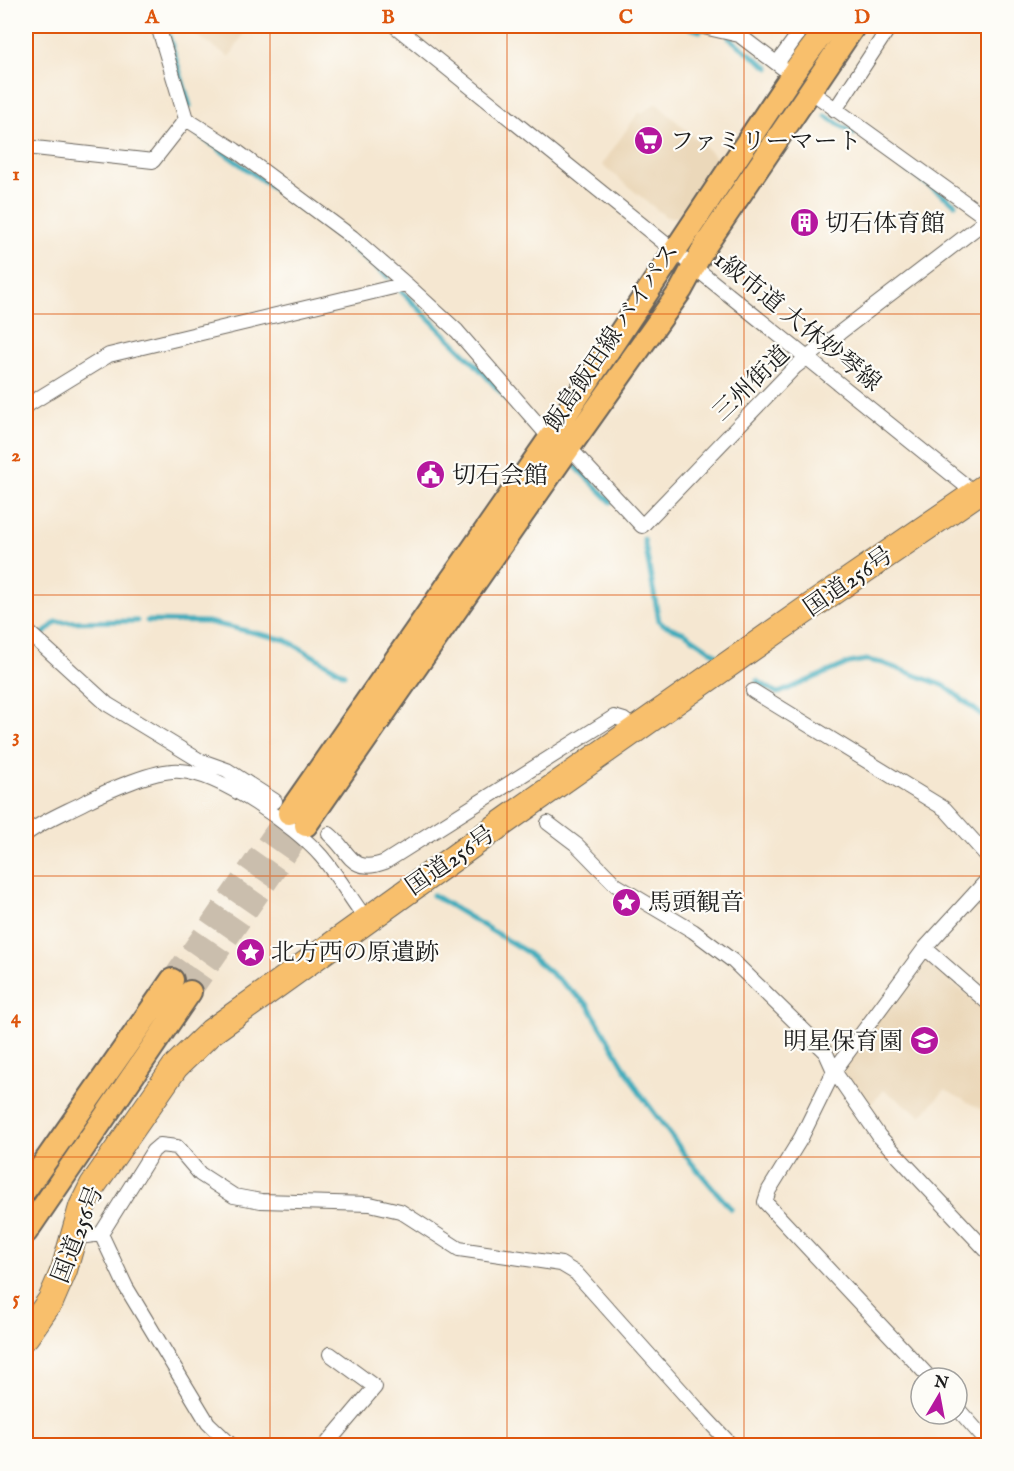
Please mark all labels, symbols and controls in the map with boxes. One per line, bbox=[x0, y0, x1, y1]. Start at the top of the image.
text: A bbox=[144, 5, 160, 30]
text: B bbox=[381, 5, 395, 30]
text: C bbox=[619, 5, 633, 30]
text: D bbox=[854, 5, 870, 30]
supermarket icon: ファミリーマート bbox=[633, 125, 665, 157]
place label: ファミリーマート bbox=[670, 127, 862, 158]
text: 1 bbox=[12, 162, 20, 187]
building icon: 切石体育館 bbox=[788, 207, 820, 239]
place label: 切石体育館 bbox=[825, 209, 945, 240]
street label: 飯島飯田線 バイパス bbox=[538, 238, 687, 438]
street label: 1級市道 大休妙琴線 bbox=[707, 245, 887, 399]
street label: 三州街道 bbox=[707, 340, 797, 429]
text: 2 bbox=[11, 443, 21, 468]
public building icon: 切石会館 bbox=[415, 459, 447, 491]
place label: 切石会館 bbox=[452, 461, 548, 492]
street label: 国道256号 bbox=[798, 540, 900, 624]
text: 3 bbox=[12, 724, 20, 749]
street label: 国道256号 bbox=[400, 819, 502, 903]
place icon: 馬頭観音 bbox=[611, 886, 643, 918]
place label: 馬頭観音 bbox=[648, 888, 744, 919]
place icon: 北方西の原遺跡 bbox=[234, 936, 266, 968]
place label: 北方西の原遺跡 bbox=[271, 938, 439, 969]
text: 4 bbox=[11, 1005, 22, 1030]
school or university icon: 明星保育園 bbox=[908, 1025, 940, 1057]
place label: 明星保育園 bbox=[783, 1027, 903, 1058]
street label: 国道256号 bbox=[46, 1181, 111, 1288]
text: 5 bbox=[12, 1286, 20, 1311]
north arrow bbox=[909, 1366, 969, 1426]
text: N bbox=[932, 1372, 950, 1394]

